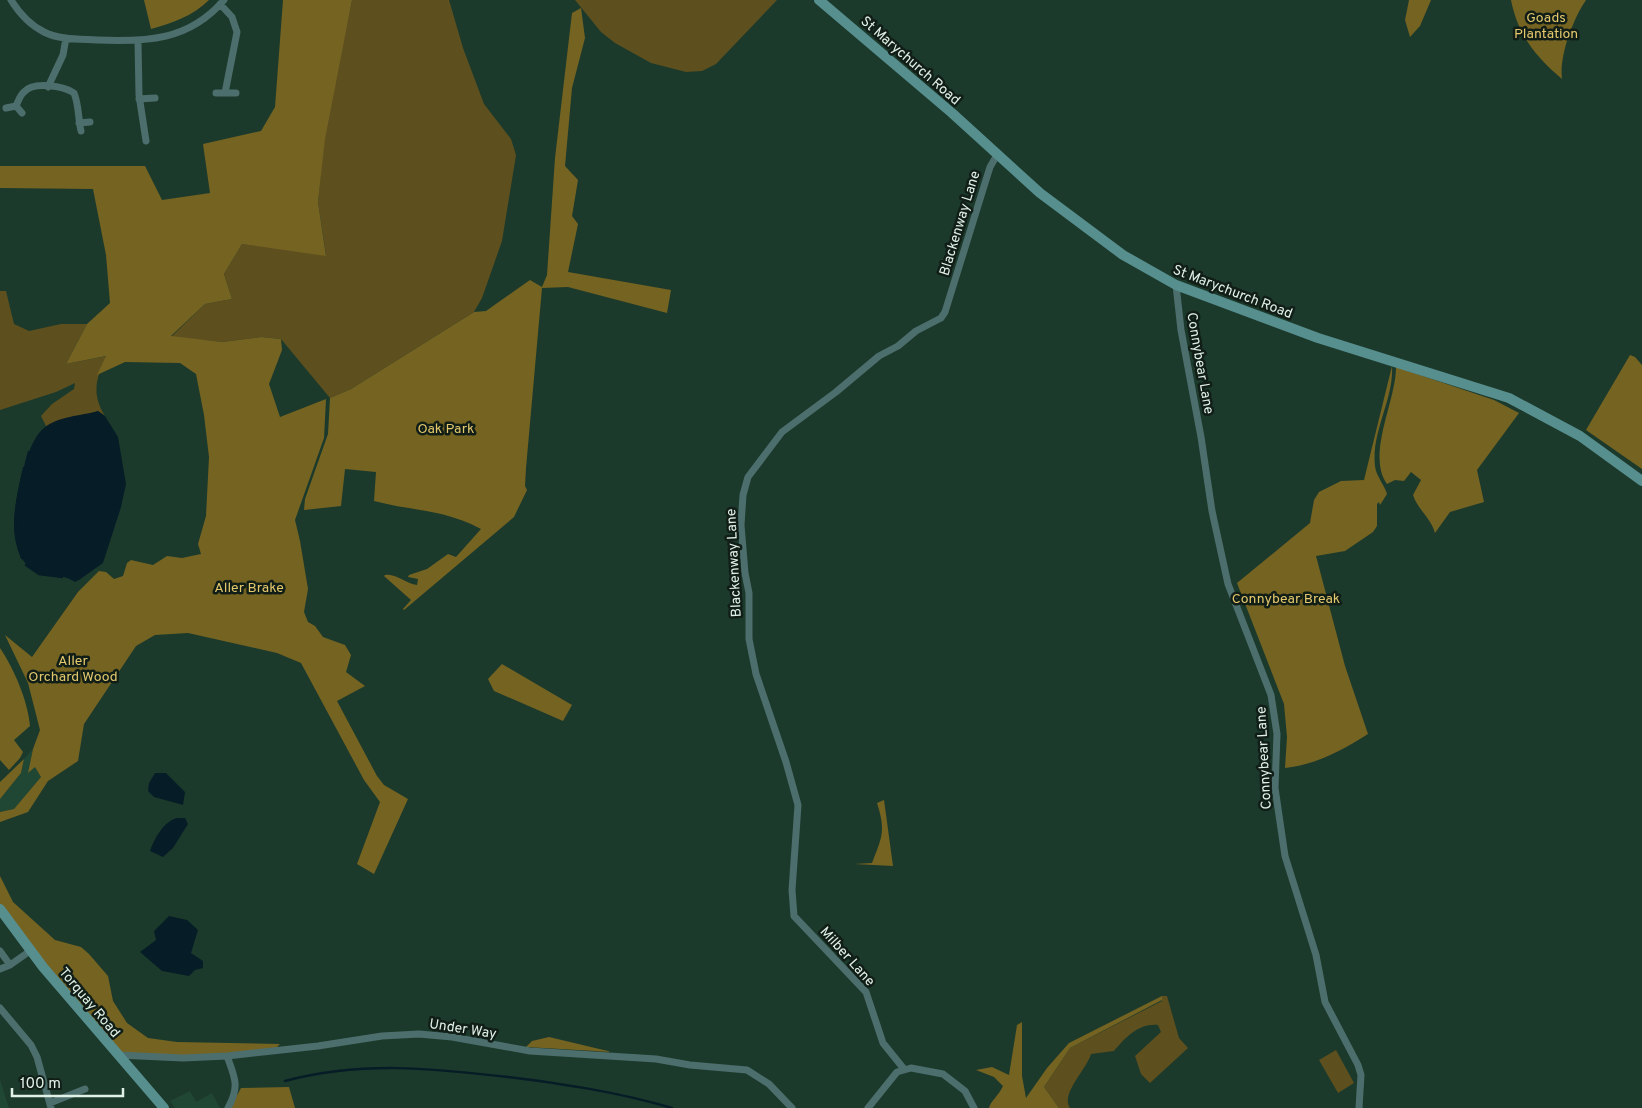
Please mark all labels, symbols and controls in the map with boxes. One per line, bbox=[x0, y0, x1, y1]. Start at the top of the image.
park label: Goads Plantation bbox=[1514, 10, 1578, 43]
street label: St Marychurch Road bbox=[857, 13, 963, 109]
street label: Blackenway Lane bbox=[936, 169, 984, 278]
street label: St Marychurch Road bbox=[1170, 262, 1295, 323]
street label: Connybear Lane bbox=[1182, 311, 1217, 415]
park label: Oak Park bbox=[418, 421, 474, 438]
street label: Blackenway Lane bbox=[723, 508, 746, 618]
park label: Aller Brake bbox=[214, 580, 284, 597]
park label: Connybear Break bbox=[1232, 591, 1340, 608]
park label: Aller Orchard Wood bbox=[28, 653, 118, 686]
street label: Connybear Lane bbox=[1253, 706, 1276, 810]
street label: Milber Lane bbox=[816, 924, 878, 990]
street label: Torquay Road bbox=[55, 965, 123, 1041]
street label: Under Way bbox=[428, 1016, 498, 1043]
scale bar bbox=[12, 1066, 124, 1098]
text: 100 m bbox=[20, 1075, 61, 1094]

